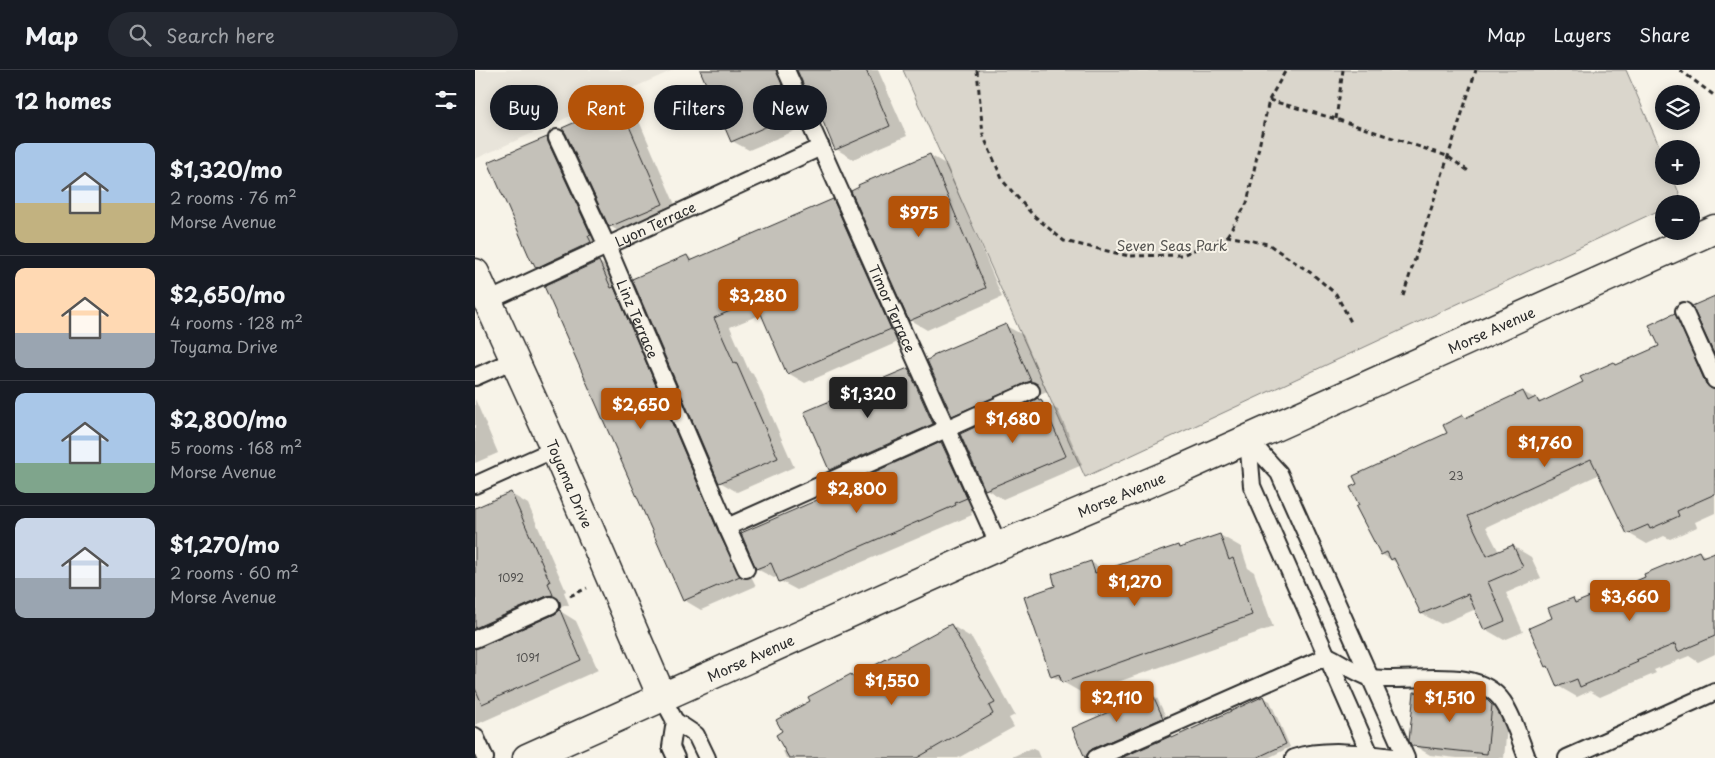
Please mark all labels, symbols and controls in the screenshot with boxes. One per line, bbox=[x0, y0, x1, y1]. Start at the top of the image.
search box bbox=[108, 12, 458, 57]
text: Map bbox=[25, 17, 78, 53]
icon: search bbox=[126, 21, 154, 49]
text: Search here bbox=[166, 21, 275, 49]
text: Map bbox=[1487, 21, 1526, 48]
text: Layers bbox=[1554, 21, 1611, 48]
text: Share bbox=[1639, 21, 1690, 48]
text: 12 homes bbox=[15, 84, 112, 116]
chip: Buy bbox=[490, 85, 558, 130]
chip: Rent bbox=[568, 85, 644, 130]
chip: Filters bbox=[654, 85, 743, 130]
chip: New bbox=[753, 85, 827, 130]
map controls bbox=[1655, 85, 1700, 240]
button: layers bbox=[1655, 85, 1700, 130]
icon: filters bbox=[432, 86, 460, 114]
button: + bbox=[1655, 140, 1700, 185]
text: $1,320/mo bbox=[170, 153, 282, 185]
icon: home bbox=[55, 163, 115, 223]
text: 2 rooms · 76 m² bbox=[170, 185, 297, 209]
button: − bbox=[1655, 195, 1700, 240]
street label: Lyon Terrace bbox=[611, 196, 699, 252]
pin: $975 bbox=[889, 196, 949, 238]
text: $975 bbox=[899, 200, 939, 224]
text: Morse Avenue bbox=[170, 209, 277, 233]
park label: Seven Seas Park bbox=[1117, 235, 1228, 256]
street label: Timor Terrace bbox=[864, 261, 921, 356]
street label: Linz Terrace bbox=[612, 276, 664, 361]
text: $2,650/mo bbox=[170, 278, 285, 310]
pin: $3,280 bbox=[717, 278, 799, 321]
text: $3,280 bbox=[729, 283, 787, 307]
icon: home bbox=[55, 288, 115, 348]
street label: Morse Avenue bbox=[1444, 301, 1538, 358]
text: 4 rooms · 128 m² bbox=[170, 310, 303, 334]
text: Toyama Drive bbox=[170, 334, 278, 358]
pin: $1,320 bbox=[827, 376, 909, 419]
text: $1,320 bbox=[840, 381, 896, 405]
pin: $2,650 bbox=[600, 388, 682, 430]
text: $2,650 bbox=[612, 392, 670, 416]
pin: $1,680 bbox=[972, 402, 1054, 444]
text: $2,800/mo bbox=[170, 403, 287, 435]
text: $1,680 bbox=[986, 406, 1040, 430]
icon: home bbox=[55, 413, 115, 473]
pin: $1,760 bbox=[1504, 426, 1586, 468]
text: $1,760 bbox=[1518, 430, 1572, 454]
text: 5 rooms · 168 m² bbox=[170, 435, 302, 459]
street label: Toyama Drive bbox=[542, 436, 598, 531]
text: Morse Avenue bbox=[170, 459, 277, 483]
street label: Morse Avenue bbox=[1074, 466, 1169, 522]
house number: 23 bbox=[1449, 467, 1463, 484]
pin: $2,800 bbox=[816, 472, 898, 514]
text: $2,800 bbox=[827, 476, 887, 500]
text: $1,270/mo bbox=[170, 528, 280, 560]
icon: home bbox=[55, 538, 115, 598]
text: 2 rooms · 60 m² bbox=[170, 560, 299, 584]
pin: $1,270 bbox=[1094, 564, 1176, 607]
house number: 1092 bbox=[498, 569, 524, 586]
text: $1,270 bbox=[1108, 569, 1162, 593]
pin: $3,660 bbox=[1589, 580, 1671, 622]
text: Morse Avenue bbox=[170, 584, 277, 608]
text: $3,660 bbox=[1601, 584, 1659, 608]
street label: Morse Avenue bbox=[704, 629, 798, 686]
house number: 1091 bbox=[516, 649, 540, 666]
pin: $1,550 bbox=[851, 664, 933, 706]
text: $1,550 bbox=[865, 668, 919, 692]
pin: $2,110 bbox=[1076, 680, 1158, 723]
pin: $1,510 bbox=[1409, 680, 1491, 723]
text: $2,110 bbox=[1092, 685, 1142, 709]
text: $1,510 bbox=[1425, 685, 1475, 709]

